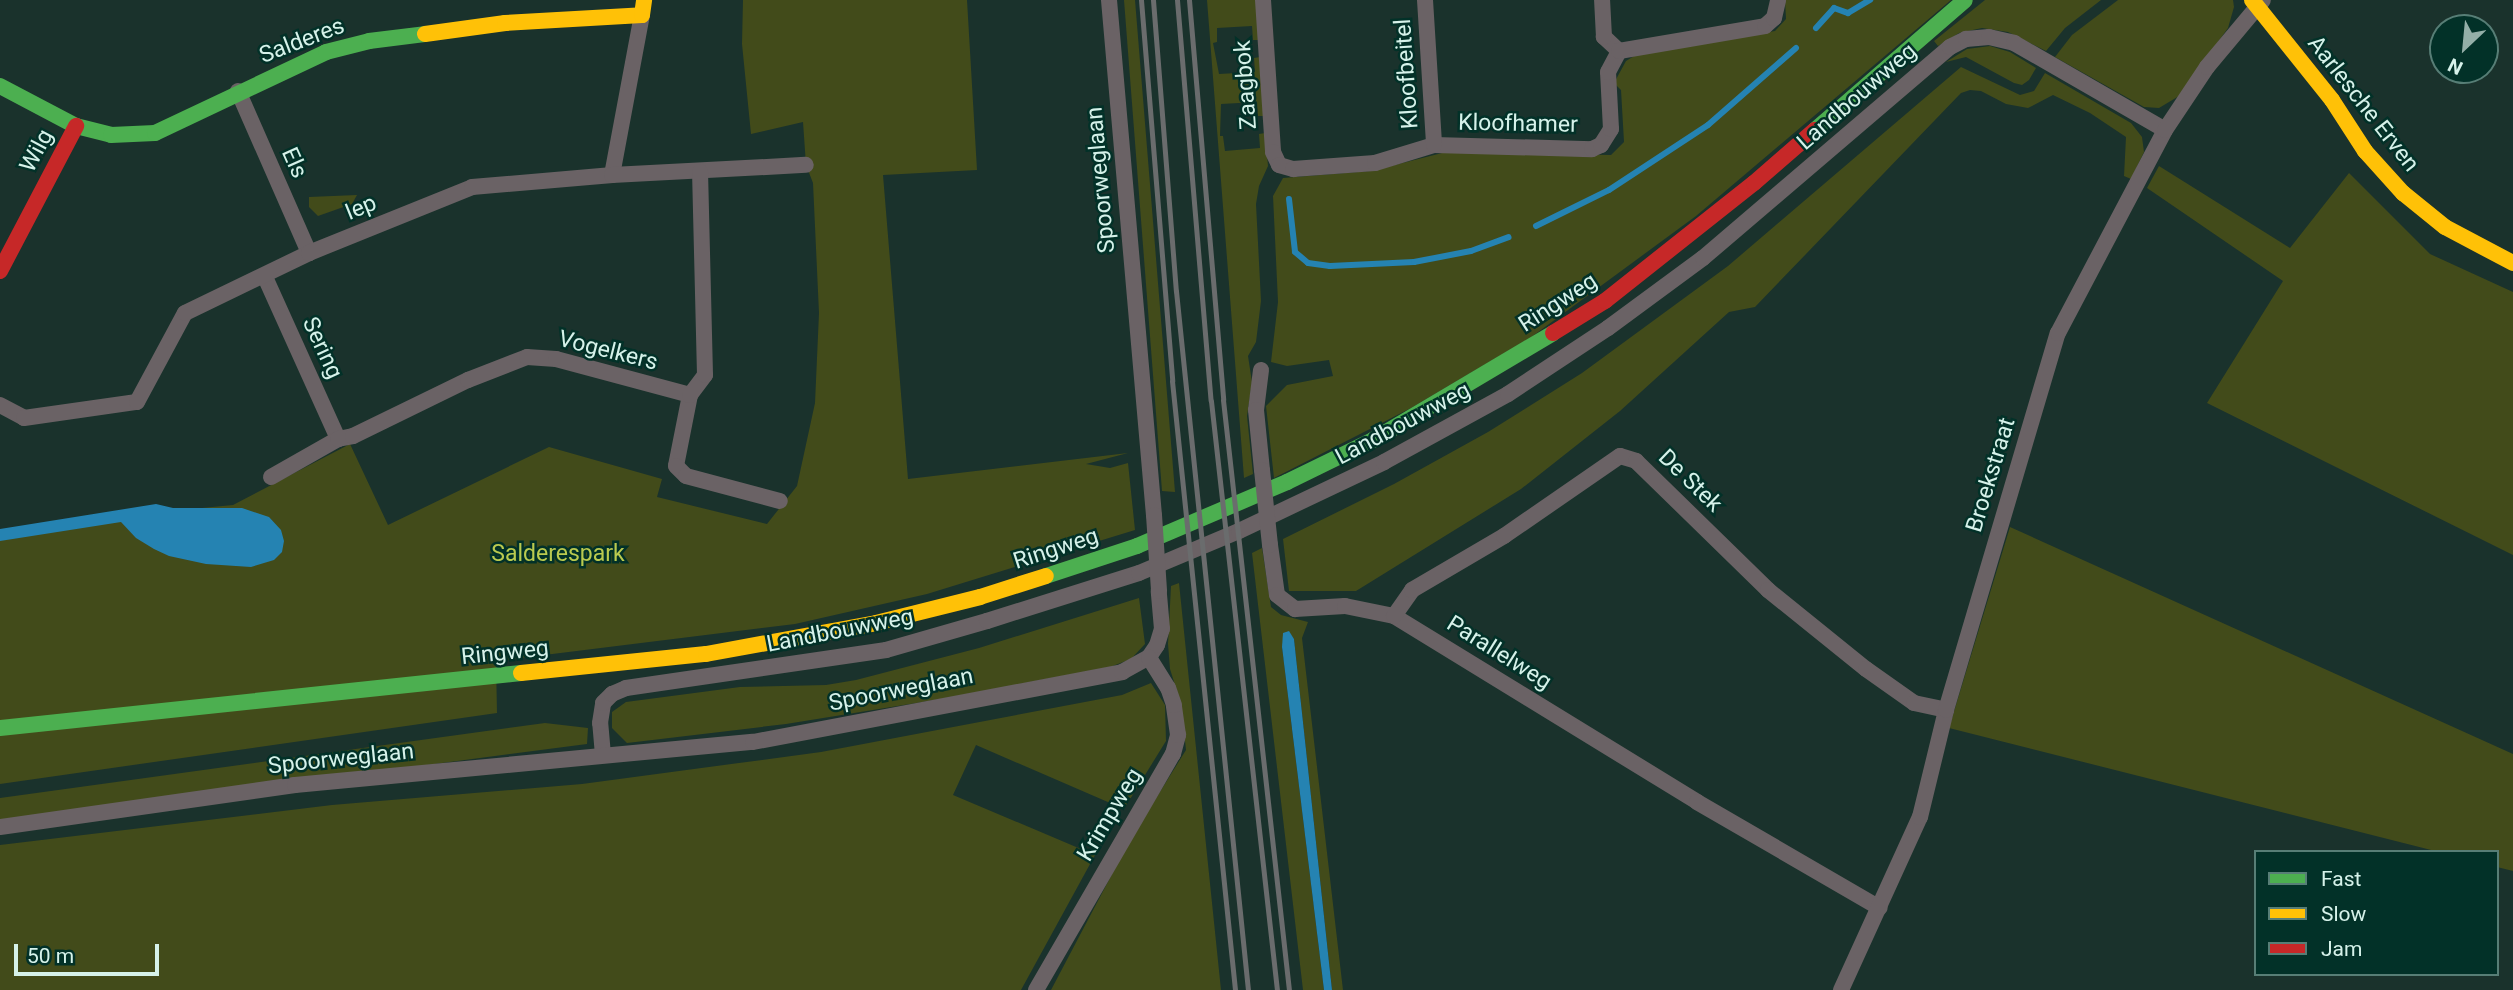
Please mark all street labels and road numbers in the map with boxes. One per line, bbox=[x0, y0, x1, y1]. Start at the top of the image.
street label: Salderes bbox=[256, 12, 348, 70]
street label: Kloofbeitel bbox=[1389, 18, 1425, 130]
street label: Aarlesche Erven bbox=[2301, 31, 2425, 177]
street label: Landbouwweg bbox=[1792, 38, 1922, 156]
street label: Zaagbok bbox=[1229, 39, 1263, 131]
street label: Spoorweglaan bbox=[1081, 106, 1121, 254]
street label: Kloofhamer bbox=[1458, 109, 1578, 139]
street label: Wilg bbox=[14, 125, 60, 177]
street label: Els bbox=[275, 143, 313, 183]
street label: Iep bbox=[341, 189, 381, 227]
street label: Ringweg bbox=[1514, 268, 1602, 338]
street label: Sering bbox=[296, 313, 348, 383]
street label: Vogelkers bbox=[556, 325, 660, 377]
street label: Landbouwweg bbox=[1331, 377, 1475, 471]
street label: Broekstraat bbox=[1961, 414, 2021, 536]
street label: De Stek bbox=[1652, 444, 1728, 518]
street label: Ringweg bbox=[1010, 522, 1102, 576]
street label: Landbouwweg bbox=[764, 603, 916, 659]
street label: Parallelweg bbox=[1442, 610, 1556, 696]
street label: Ringweg bbox=[460, 635, 550, 671]
street label: Spoorweglaan bbox=[826, 662, 976, 718]
street label: Spoorweglaan bbox=[267, 738, 415, 780]
street label: Krimpweg bbox=[1072, 764, 1148, 866]

